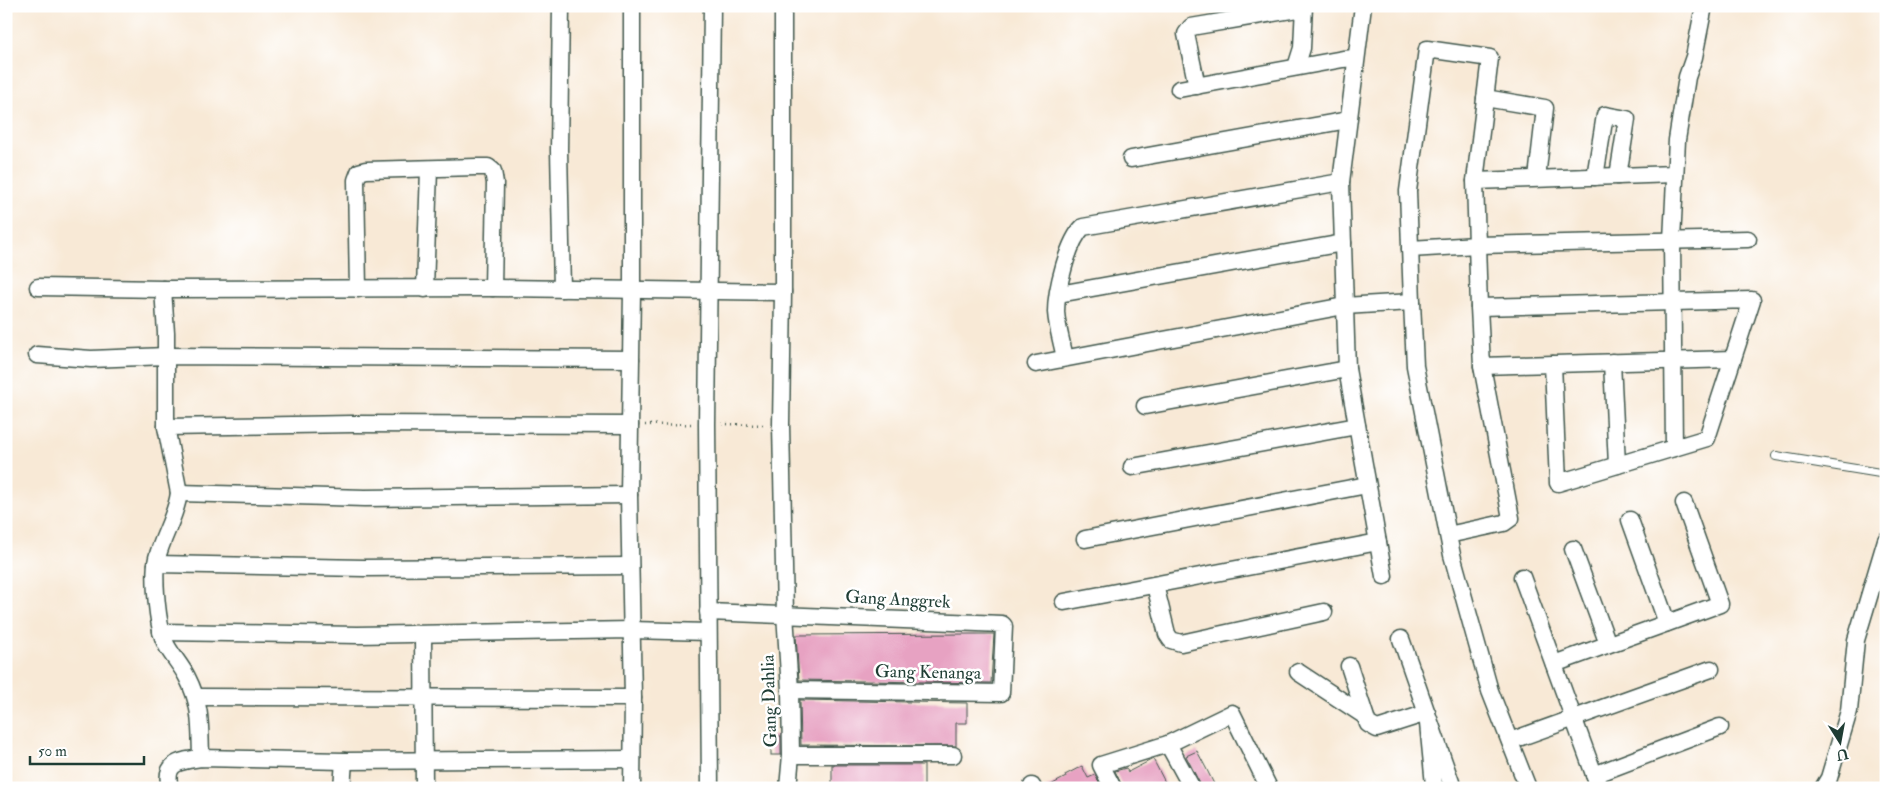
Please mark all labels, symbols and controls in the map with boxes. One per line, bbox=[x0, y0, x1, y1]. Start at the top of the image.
street label: Gang Anggrek bbox=[845, 585, 952, 614]
street label: Gang Dahlia bbox=[756, 654, 783, 748]
street label: Gang Kenanga bbox=[875, 660, 982, 685]
north arrow bbox=[1814, 716, 1864, 766]
scale bar bbox=[30, 734, 144, 766]
text: 50 m bbox=[38, 742, 67, 761]
text: U bbox=[1835, 745, 1850, 764]

